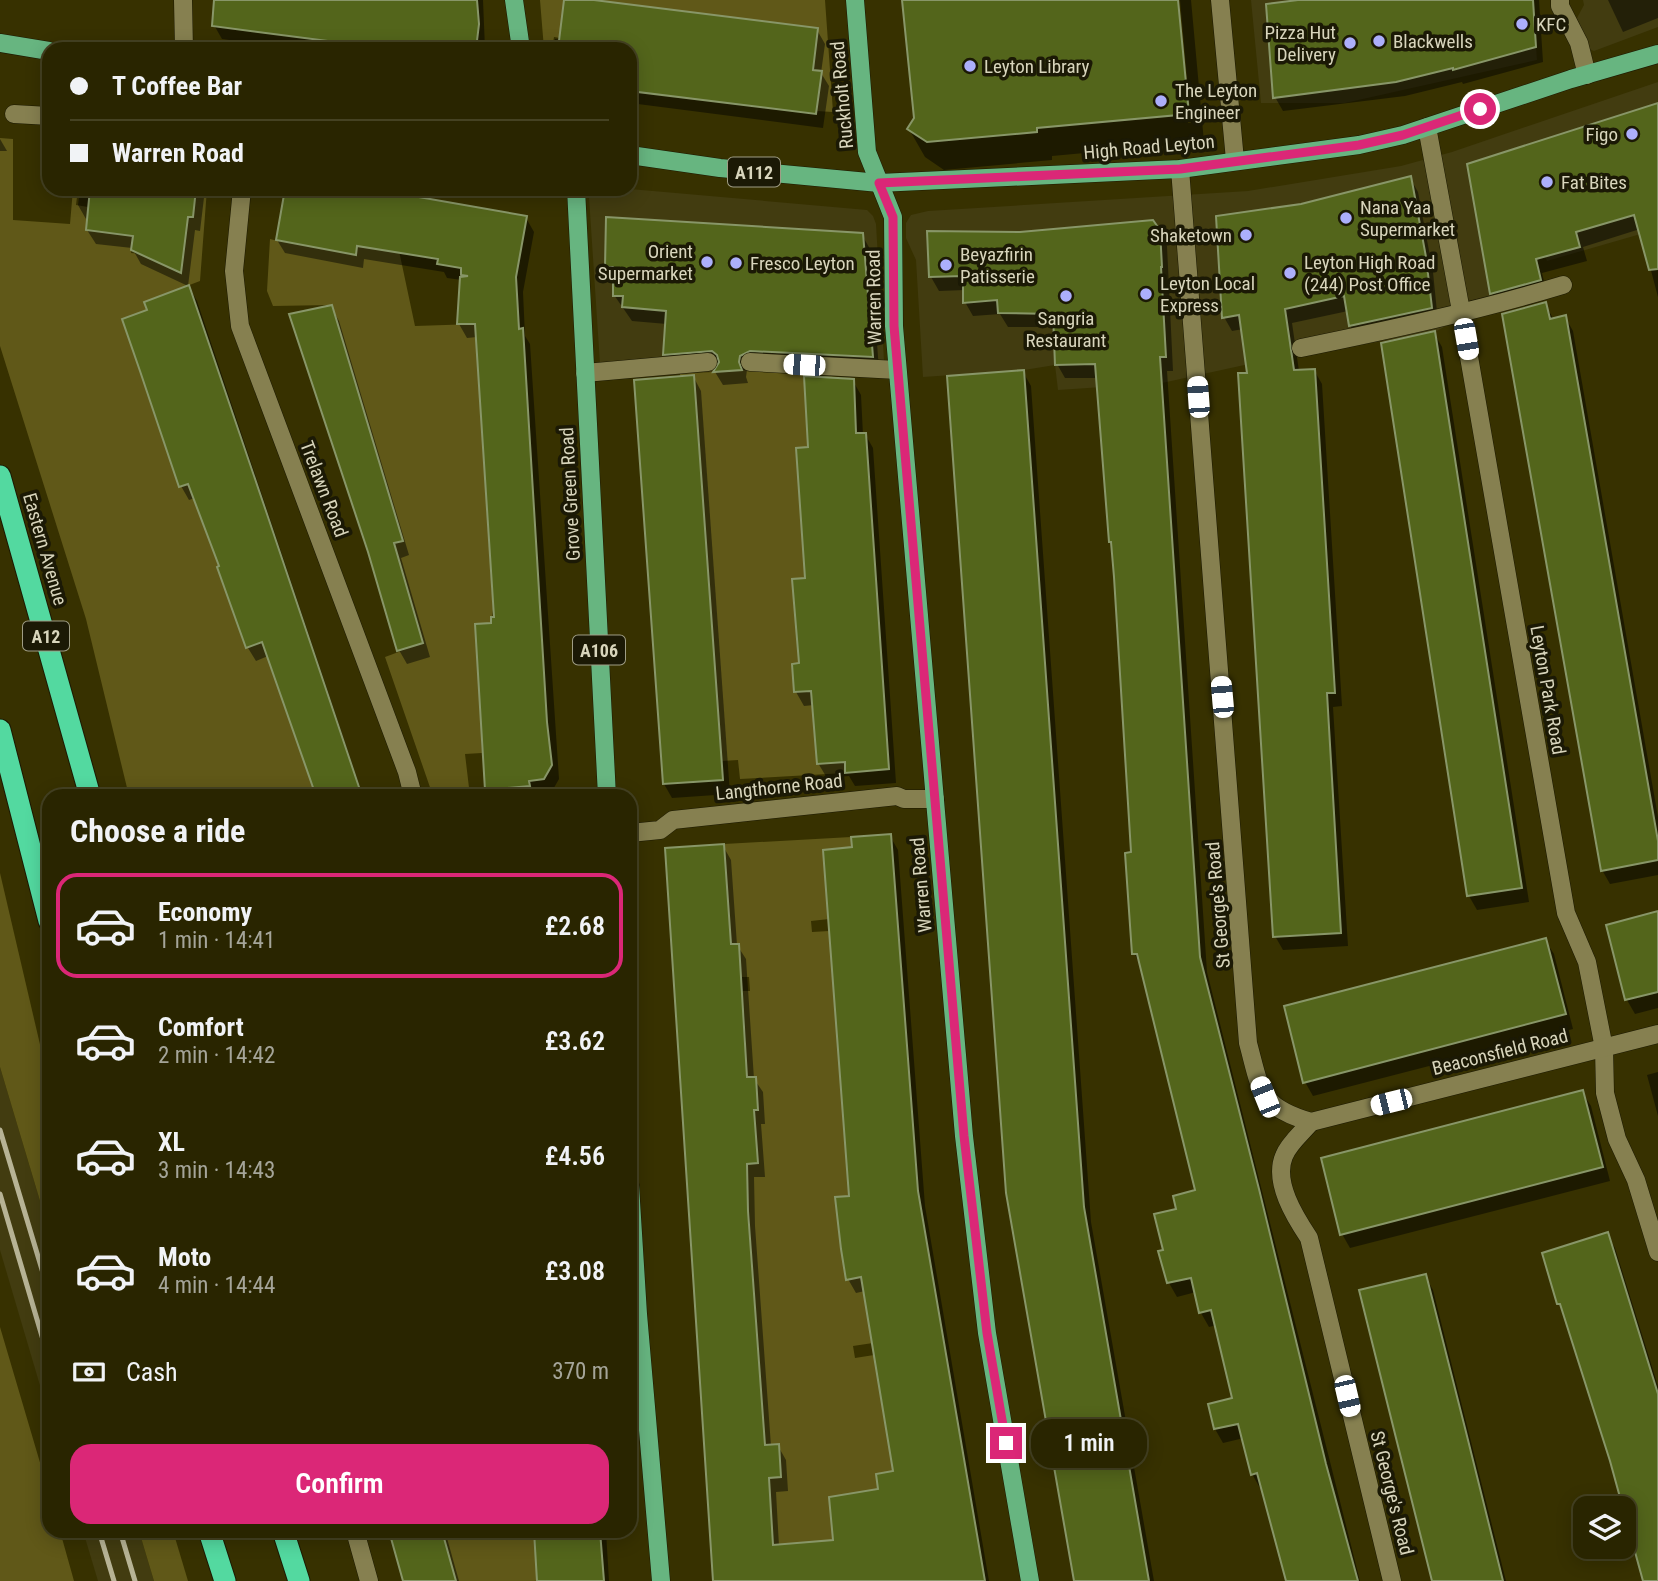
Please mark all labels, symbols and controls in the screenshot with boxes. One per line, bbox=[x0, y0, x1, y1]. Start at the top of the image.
place label: KFC bbox=[1536, 13, 1566, 36]
marker: KFC bbox=[1514, 16, 1530, 32]
place label: Pizza Hut Delivery bbox=[1264, 21, 1336, 66]
place label: Blackwells bbox=[1393, 30, 1473, 53]
marker: Blackwells bbox=[1371, 33, 1387, 49]
marker: Pizza Hut Delivery bbox=[1342, 35, 1358, 51]
street label: Ruckholt Road bbox=[826, 40, 858, 150]
place label: Leyton Library bbox=[984, 55, 1090, 78]
marker: Leyton Library bbox=[962, 58, 978, 74]
text: T Coffee Bar bbox=[112, 71, 242, 101]
place label: The Leyton Engineer bbox=[1175, 79, 1257, 124]
marker: The Leyton Engineer bbox=[1153, 93, 1169, 109]
route start bbox=[1464, 93, 1496, 125]
place label: Figo bbox=[1586, 123, 1618, 146]
marker: Figo bbox=[1624, 126, 1640, 142]
street label: High Road Leyton bbox=[1083, 130, 1215, 164]
text: Warren Road bbox=[112, 138, 244, 168]
road number: A112 bbox=[728, 158, 780, 187]
place label: Fat Bites bbox=[1561, 171, 1627, 194]
marker: Fat Bites bbox=[1539, 174, 1555, 190]
place label: Nana Yaa Supermarket bbox=[1360, 196, 1455, 241]
marker: Nana Yaa Supermarket bbox=[1338, 210, 1354, 226]
place label: Shaketown bbox=[1150, 224, 1232, 247]
marker: Shaketown bbox=[1238, 227, 1254, 243]
place label: Orient Supermarket bbox=[598, 240, 693, 285]
place label: Beyazfirin Patisserie bbox=[960, 243, 1035, 288]
street label: Warren Road bbox=[862, 249, 886, 345]
place label: Leyton High Road (244) Post Office bbox=[1304, 251, 1435, 296]
place label: Fresco Leyton bbox=[750, 252, 855, 275]
marker: Orient Supermarket bbox=[699, 254, 715, 270]
marker: Fresco Leyton bbox=[728, 255, 744, 271]
marker: Beyazfirin Patisserie bbox=[938, 257, 954, 273]
marker: Leyton High Road (244) Post Office bbox=[1282, 265, 1298, 281]
place label: Leyton Local Express bbox=[1160, 272, 1255, 317]
marker: Leyton Local Express bbox=[1138, 286, 1154, 302]
marker: Sangria Restaurant bbox=[1058, 288, 1074, 304]
place label: Sangria Restaurant bbox=[1026, 307, 1106, 352]
car bbox=[1453, 316, 1480, 362]
car bbox=[783, 353, 826, 377]
car bbox=[1187, 375, 1210, 419]
street label: Grove Green Road bbox=[555, 427, 585, 561]
street label: Trelawn Road bbox=[295, 438, 353, 540]
street label: Eastern Avenue bbox=[18, 490, 72, 608]
road number: A12 bbox=[23, 622, 69, 650]
street label: Leyton Park Road bbox=[1525, 624, 1571, 756]
road number: A106 bbox=[573, 636, 625, 664]
car bbox=[1210, 675, 1235, 719]
street label: Langthorne Road bbox=[714, 769, 844, 805]
text: Choose a ride bbox=[70, 812, 245, 850]
street label: Warren Road bbox=[905, 837, 937, 933]
street label: St George's Road bbox=[1201, 841, 1235, 969]
icon: car bbox=[74, 894, 137, 957]
text: Economy bbox=[158, 897, 252, 927]
text: £2.68 bbox=[545, 911, 605, 941]
text: 1 min · 14:41 bbox=[158, 927, 275, 954]
icon: car bbox=[74, 1009, 137, 1072]
text: Comfort bbox=[158, 1012, 244, 1042]
street label: Beaconsfield Road bbox=[1430, 1024, 1570, 1080]
text: £3.62 bbox=[545, 1026, 605, 1056]
text: 2 min · 14:42 bbox=[158, 1042, 275, 1069]
car bbox=[1248, 1074, 1283, 1120]
car bbox=[1369, 1087, 1414, 1117]
icon: car bbox=[74, 1124, 137, 1187]
text: XL bbox=[158, 1127, 185, 1157]
text: £4.56 bbox=[545, 1141, 605, 1171]
text: 3 min · 14:43 bbox=[158, 1157, 275, 1184]
icon: car bbox=[74, 1239, 137, 1302]
text: Moto bbox=[158, 1242, 211, 1272]
text: £3.08 bbox=[545, 1256, 605, 1286]
text: 4 min · 14:44 bbox=[158, 1272, 275, 1299]
icon: cash bbox=[70, 1353, 108, 1391]
text: Cash bbox=[126, 1357, 178, 1387]
text: 370 m bbox=[552, 1358, 609, 1385]
car bbox=[1333, 1373, 1362, 1419]
callout: 1 min bbox=[1030, 1418, 1146, 1468]
route end bbox=[990, 1427, 1022, 1459]
street label: St George's Road bbox=[1365, 1429, 1419, 1557]
text: 1 min bbox=[1064, 1430, 1114, 1457]
button: Confirm bbox=[70, 1444, 609, 1524]
map controls bbox=[1573, 1496, 1636, 1559]
button: layers bbox=[1573, 1496, 1636, 1559]

